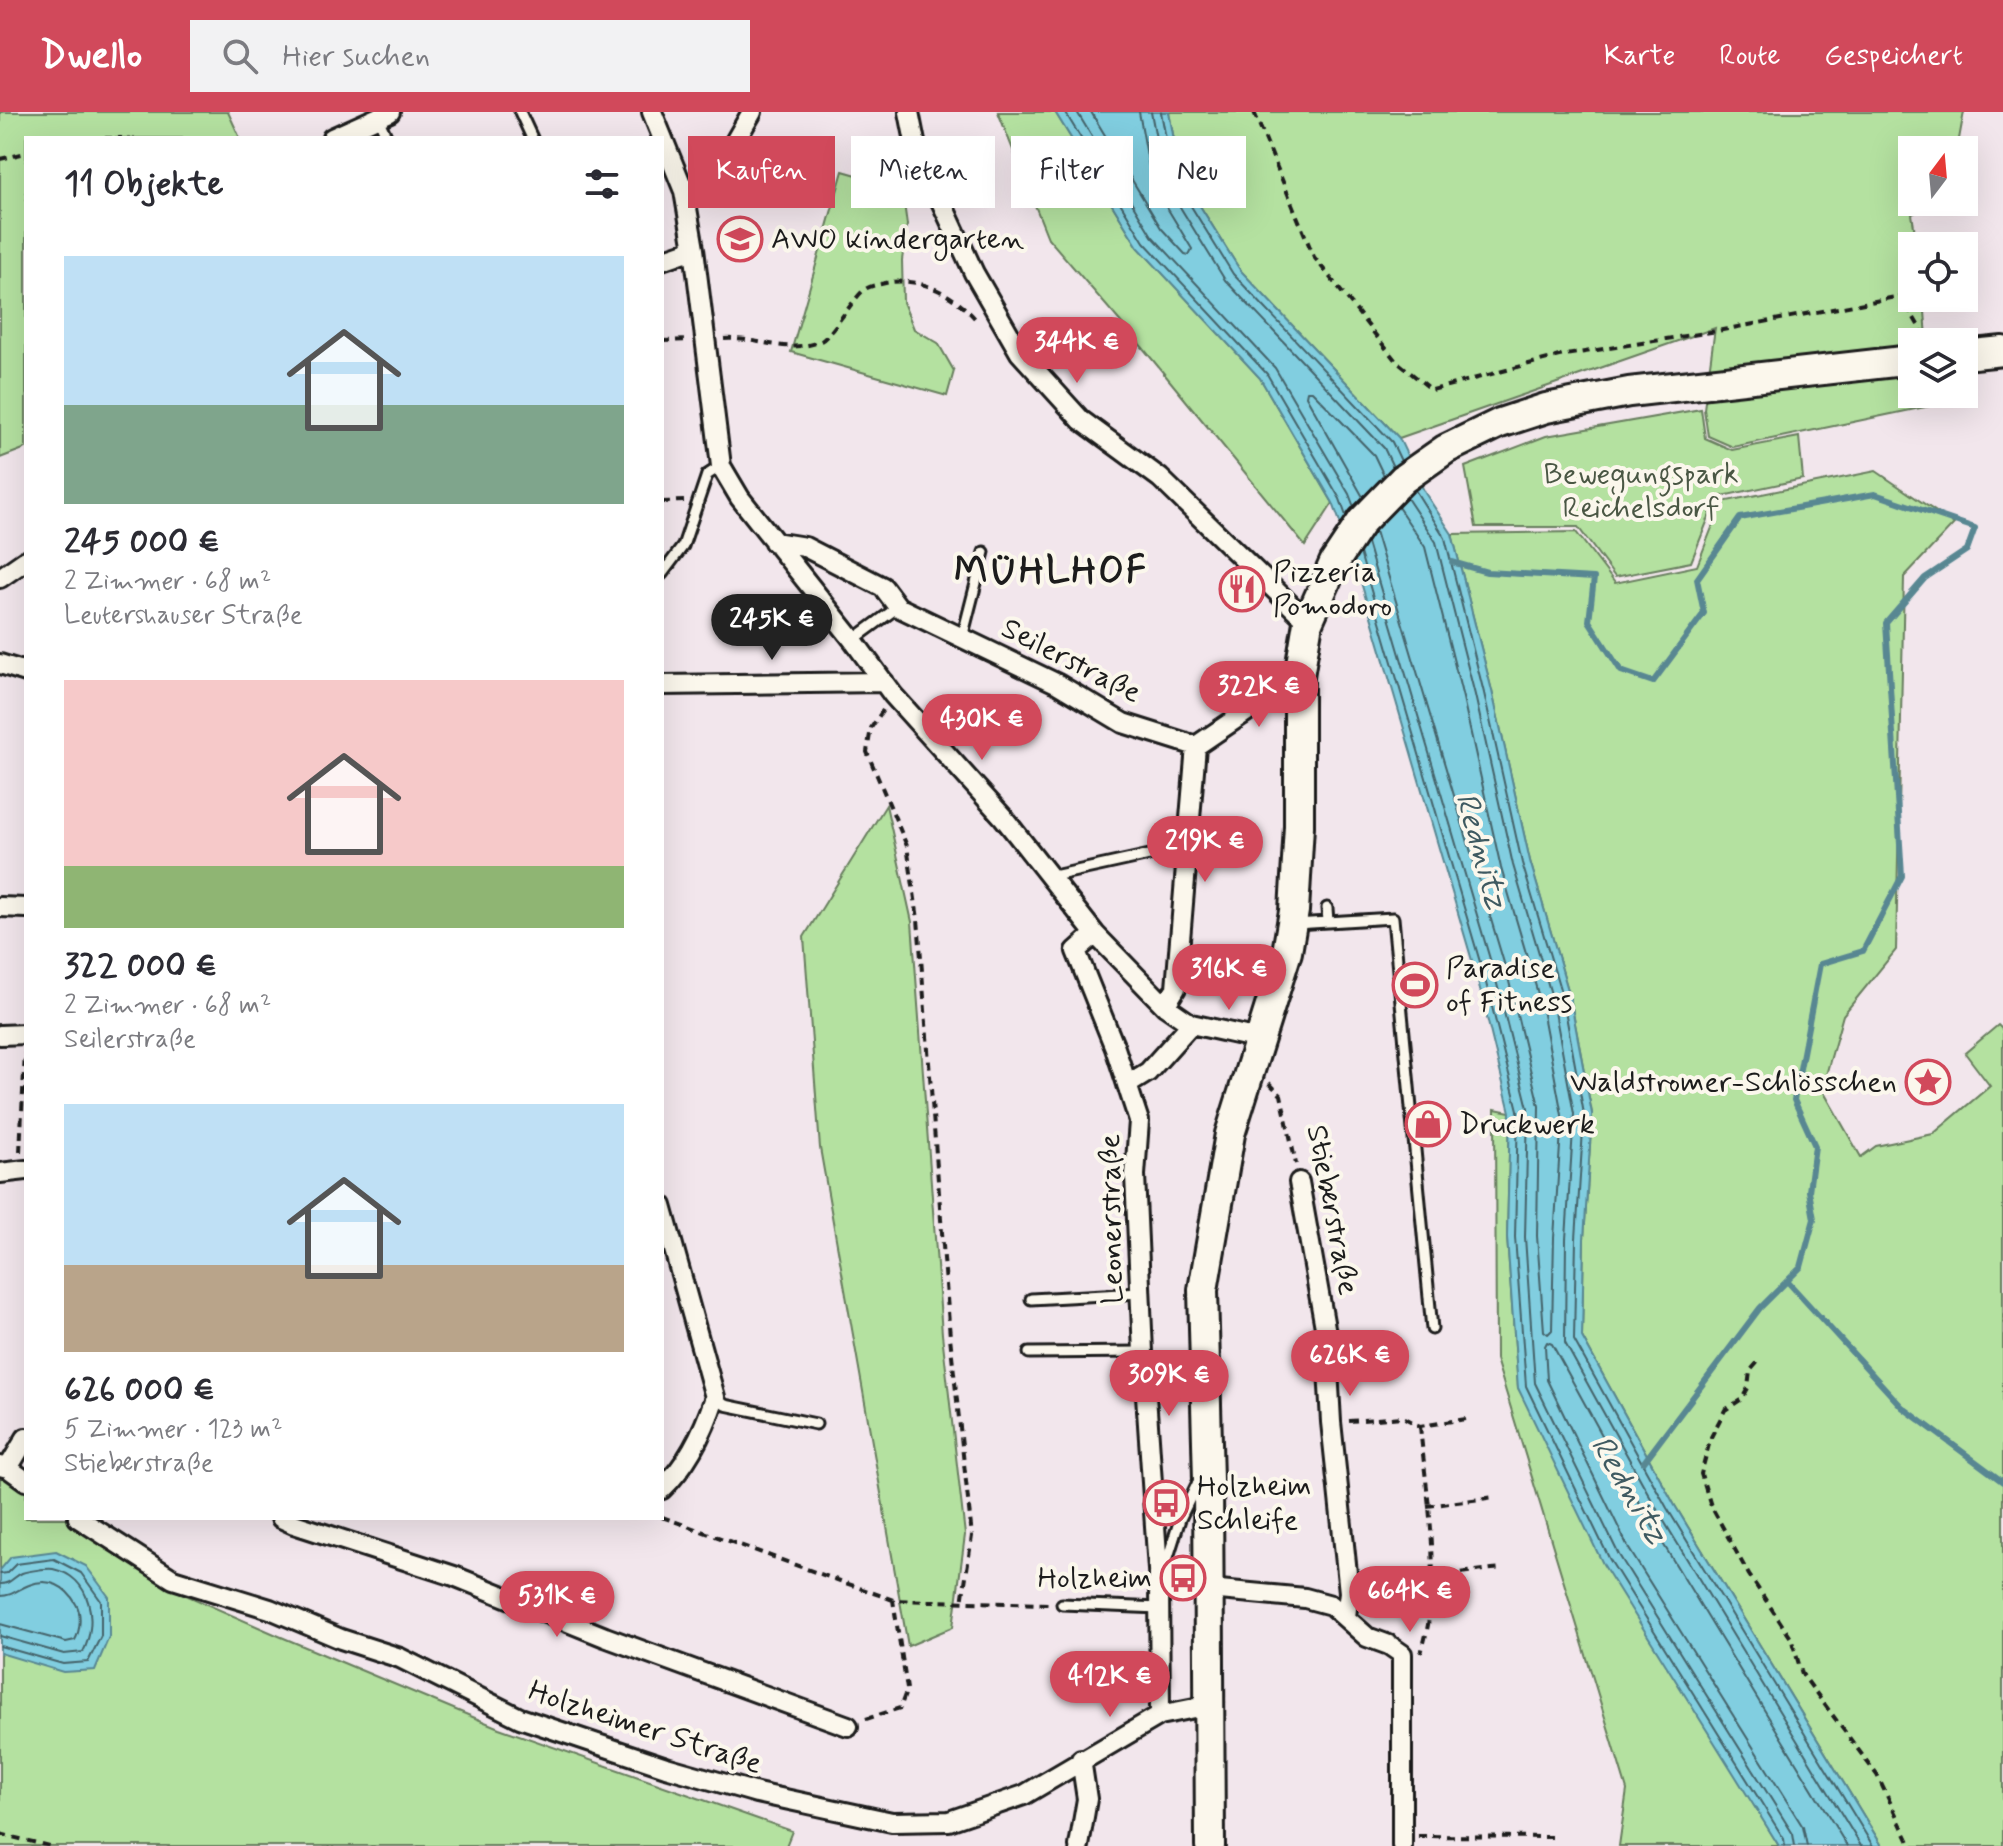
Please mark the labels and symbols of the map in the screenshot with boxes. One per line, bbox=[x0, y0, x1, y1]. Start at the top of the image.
north arrow bbox=[1898, 136, 1978, 216]
school or university icon: AWO kindergarten bbox=[716, 215, 764, 263]
place label: AWO kindergarten bbox=[771, 220, 1025, 261]
pin: 344K € bbox=[1012, 317, 1142, 385]
park label: Bewegungspark Reichelsdorf bbox=[1543, 455, 1739, 528]
district label: MÜHLHOF bbox=[954, 547, 1148, 596]
place label: Pizzeria Pomodoro bbox=[1273, 553, 1392, 626]
restaurant icon: Pizzeria Pomodoro bbox=[1218, 565, 1266, 613]
pin: 245K € bbox=[707, 594, 837, 662]
street label: Seilerstraße bbox=[994, 609, 1148, 713]
pin: 322K € bbox=[1194, 661, 1324, 729]
pin: 430K € bbox=[917, 694, 1047, 762]
water label: Rednitz bbox=[1444, 788, 1518, 914]
pin: 219K € bbox=[1140, 816, 1270, 884]
pin: 316K € bbox=[1164, 944, 1294, 1012]
place label: Paradise of Fitness bbox=[1446, 949, 1572, 1022]
sports icon: Paradise of Fitness bbox=[1391, 961, 1439, 1009]
place icon: Waldstromer-Schlösschen bbox=[1904, 1058, 1952, 1106]
place label: Waldstromer-Schlösschen bbox=[1570, 1063, 1897, 1102]
shop icon: Druckwerk bbox=[1404, 1100, 1452, 1148]
place label: Druckwerk bbox=[1459, 1105, 1595, 1144]
street label: Stieberstraße bbox=[1296, 1122, 1368, 1298]
street label: Leonerstraße bbox=[1091, 1133, 1133, 1305]
pin: 626K € bbox=[1285, 1330, 1415, 1398]
pin: 309K € bbox=[1104, 1350, 1234, 1418]
water label: Rednitz bbox=[1580, 1428, 1678, 1552]
place label: Holzheim Schleife bbox=[1197, 1467, 1311, 1540]
bus stop icon: Holzheim Schleife bbox=[1142, 1479, 1190, 1527]
bus stop icon: Holzheim bbox=[1159, 1554, 1207, 1602]
place label: Holzheim bbox=[1038, 1559, 1152, 1598]
pin: 664K € bbox=[1345, 1566, 1475, 1634]
pin: 531K € bbox=[492, 1571, 622, 1639]
pin: 412K € bbox=[1045, 1651, 1175, 1719]
street label: Holzheimer Straße bbox=[523, 1672, 767, 1784]

